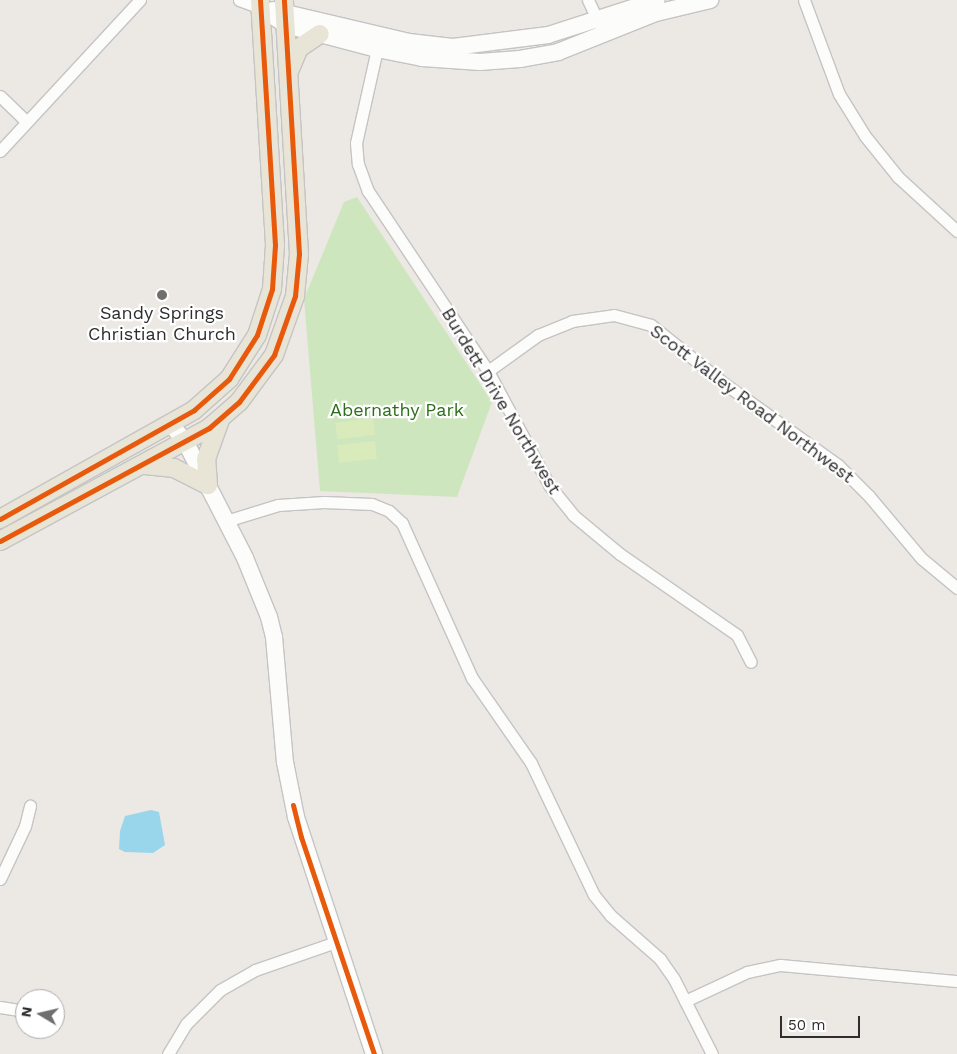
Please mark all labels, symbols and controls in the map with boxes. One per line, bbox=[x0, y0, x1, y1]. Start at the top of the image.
marker: Sandy Springs Christian Church bbox=[156, 289, 168, 301]
place label: Sandy Springs Christian Church bbox=[88, 303, 236, 346]
street label: Burdett Drive Northwest bbox=[437, 304, 565, 498]
street label: Scott Valley Road Northwest bbox=[645, 320, 859, 488]
park label: Abernathy Park bbox=[330, 399, 464, 421]
north arrow bbox=[15, 989, 65, 1039]
text: N bbox=[17, 1005, 35, 1018]
scale bar bbox=[782, 1006, 862, 1038]
text: 50 m bbox=[788, 1016, 825, 1034]

